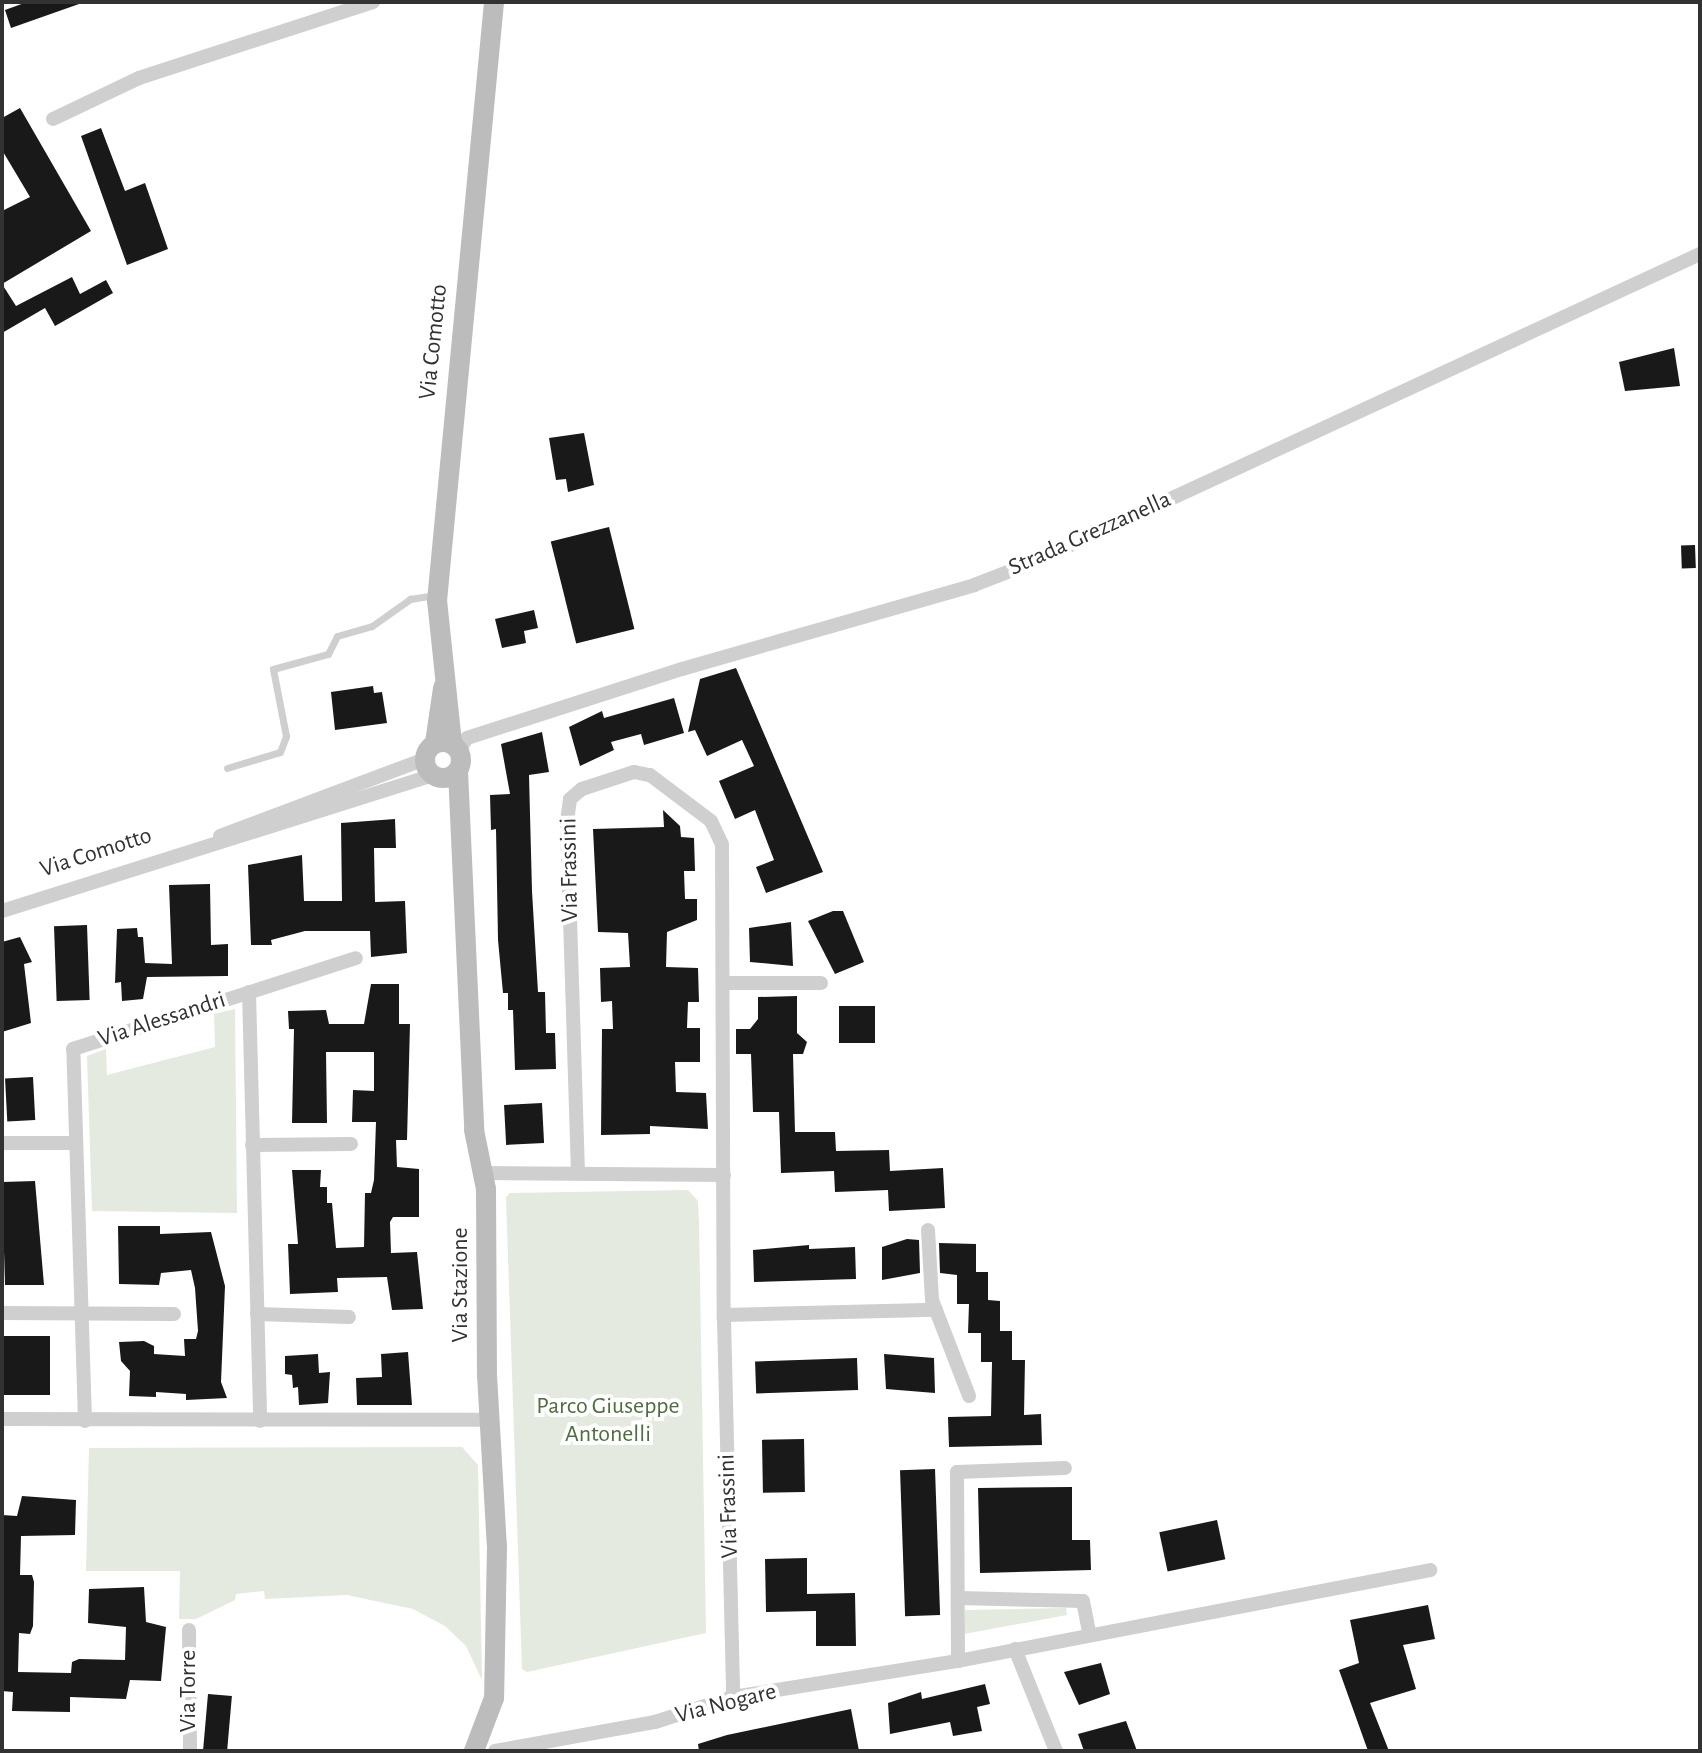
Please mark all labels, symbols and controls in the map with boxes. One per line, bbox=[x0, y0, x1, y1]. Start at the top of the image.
street label: Via Comotto bbox=[414, 283, 454, 401]
street label: Strada Grezzanella bbox=[1004, 485, 1176, 583]
street label: Via Frassini bbox=[555, 818, 585, 922]
street label: Via Comotto bbox=[37, 821, 155, 885]
street label: Via Alessandri bbox=[95, 986, 229, 1054]
street label: Via Stazione bbox=[447, 1227, 475, 1343]
park label: Parco Giuseppe Antonelli bbox=[536, 1393, 680, 1449]
street label: Via Frassini bbox=[713, 1453, 745, 1559]
street label: Via Torre bbox=[175, 1650, 203, 1732]
street label: Via Nogare bbox=[672, 1678, 780, 1730]

